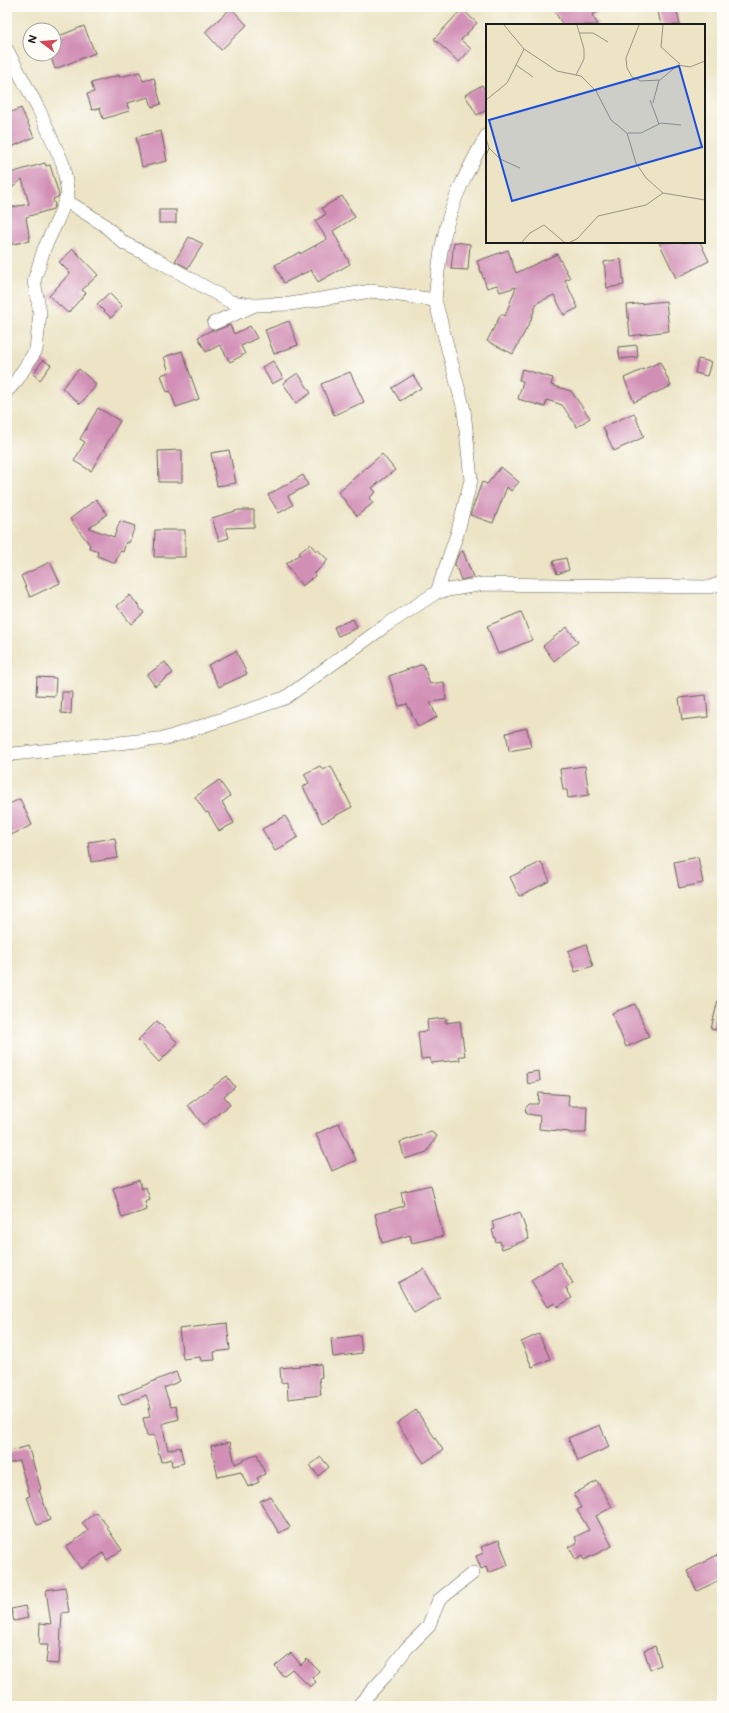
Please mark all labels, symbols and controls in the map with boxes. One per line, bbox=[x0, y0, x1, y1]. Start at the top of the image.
north arrow bbox=[22, 22, 62, 62]
inset map bbox=[486, 24, 705, 243]
text: N bbox=[24, 33, 40, 45]

